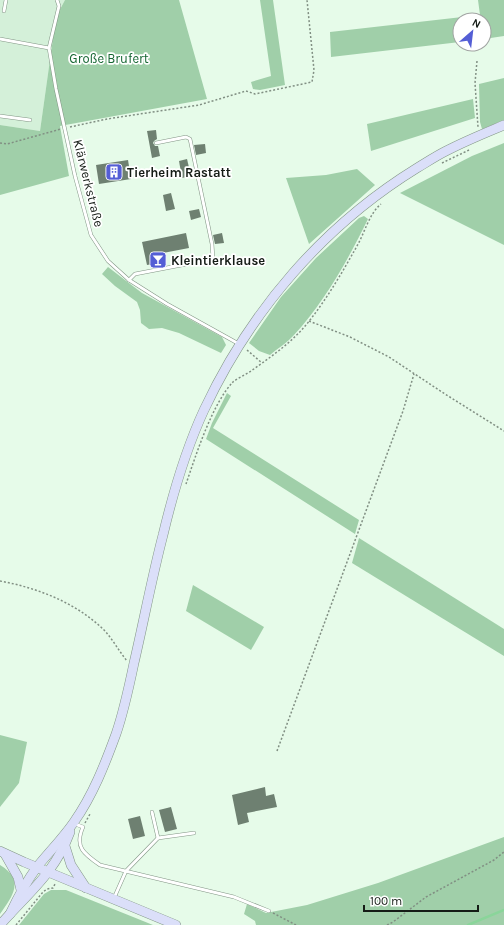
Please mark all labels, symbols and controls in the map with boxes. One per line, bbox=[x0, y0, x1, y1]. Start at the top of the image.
north arrow bbox=[452, 12, 492, 52]
text: N bbox=[470, 16, 483, 31]
park label: Große Brufert bbox=[69, 51, 149, 66]
street label: Klärwerkstraße bbox=[70, 138, 107, 229]
building icon: Tierheim Rastatt bbox=[104, 162, 124, 182]
place label: Tierheim Rastatt bbox=[127, 165, 231, 180]
bar icon: Kleintierklause bbox=[148, 250, 168, 270]
place label: Kleintierklause bbox=[171, 253, 265, 268]
scale bar bbox=[364, 887, 478, 913]
text: 100 m bbox=[370, 894, 402, 908]

